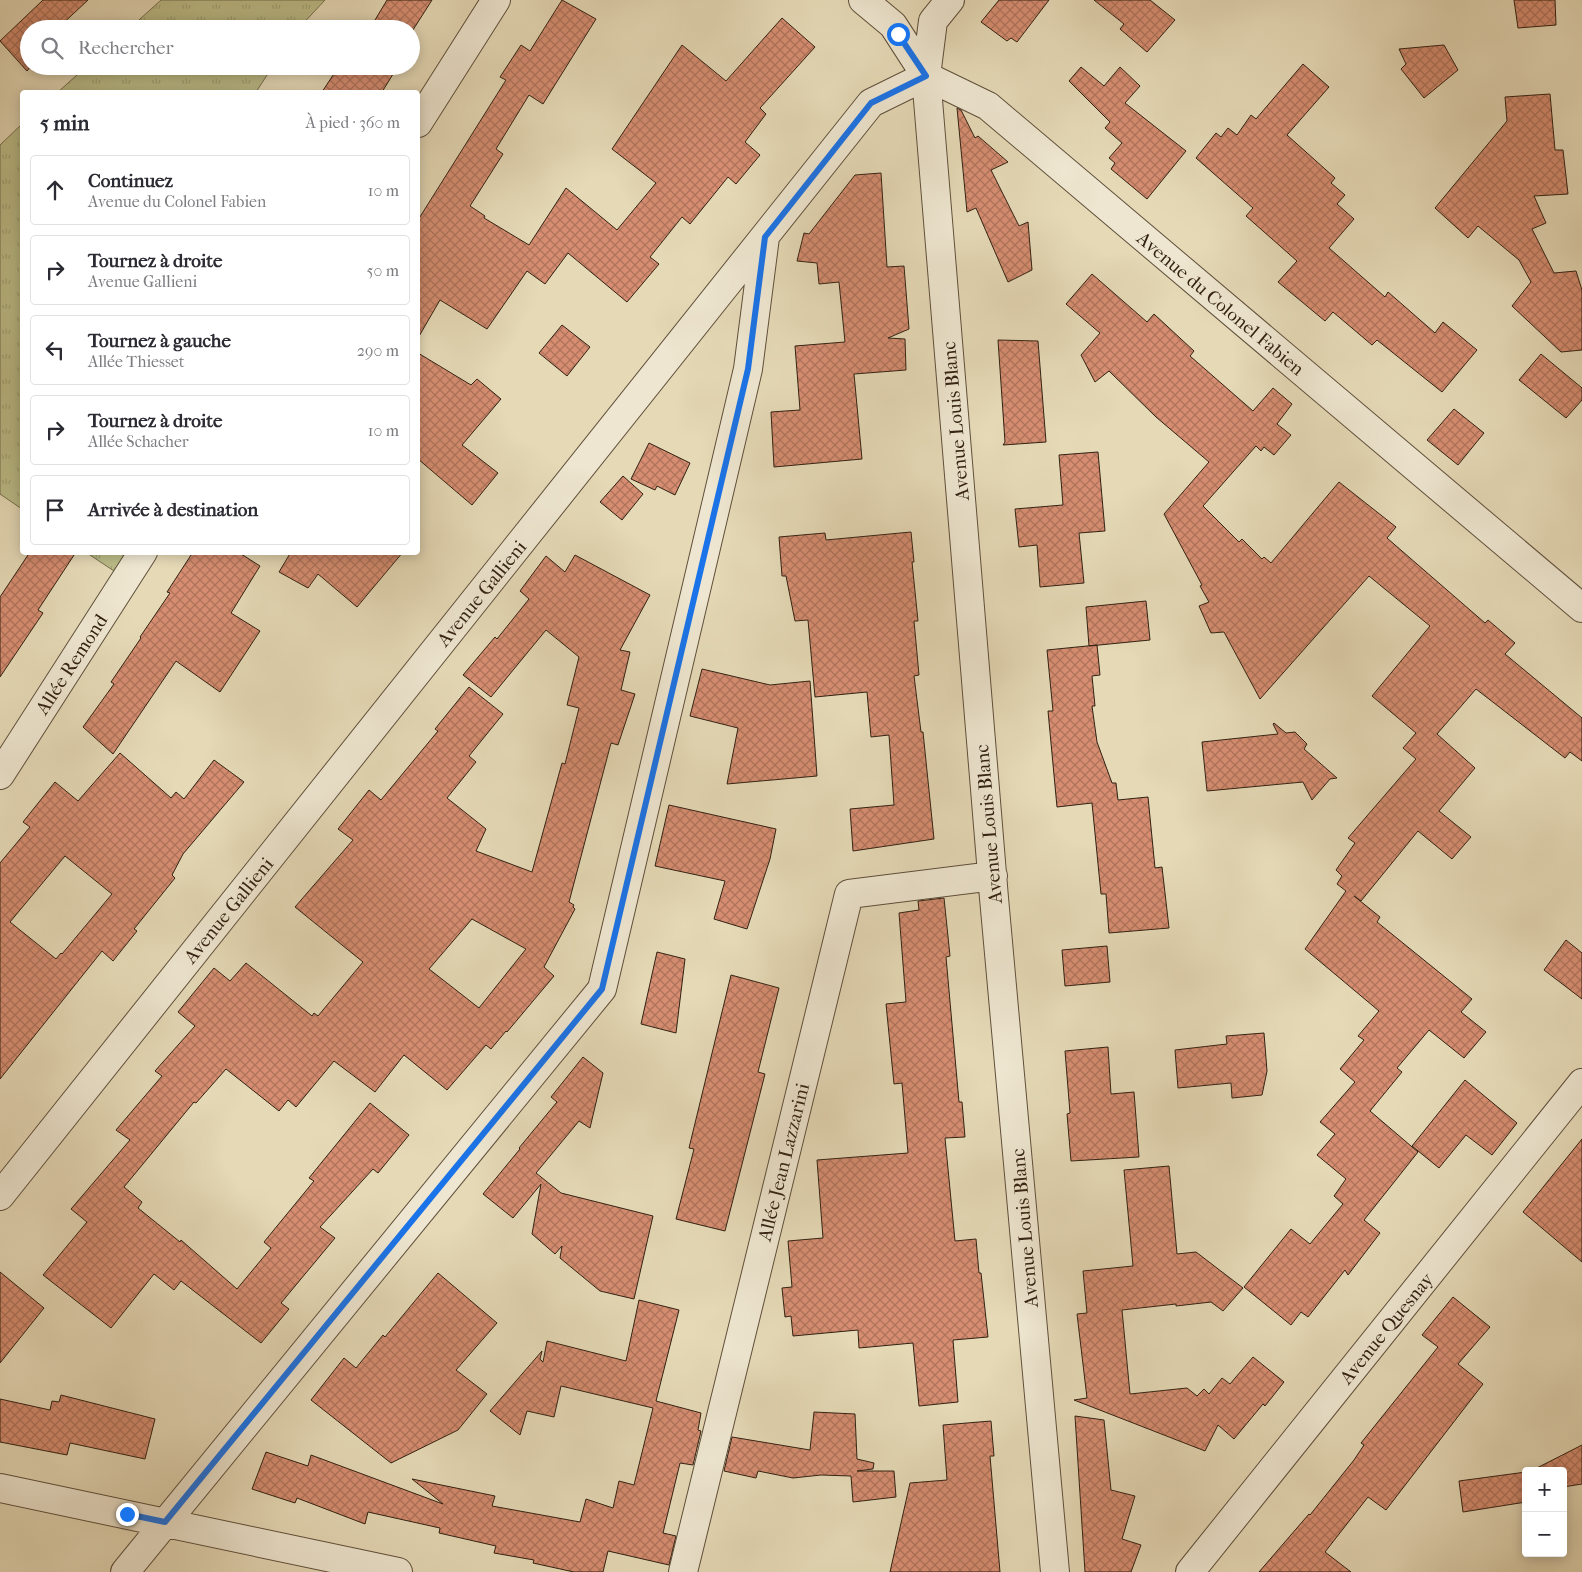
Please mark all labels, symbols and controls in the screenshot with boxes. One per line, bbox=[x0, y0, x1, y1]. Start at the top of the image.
search box bbox=[20, 20, 420, 75]
route start bbox=[887, 23, 910, 46]
icon: search bbox=[38, 34, 66, 62]
text: Rechercher bbox=[78, 37, 174, 59]
text: 5 min bbox=[40, 111, 89, 135]
text: À pied · 360 m bbox=[305, 113, 400, 132]
text: Continuez bbox=[88, 170, 173, 192]
icon: ahead bbox=[41, 176, 69, 204]
text: 10 m bbox=[368, 181, 399, 200]
text: Avenue du Colonel Fabien bbox=[88, 192, 266, 211]
street label: Avenue du Colonel Fabien bbox=[1131, 227, 1308, 380]
text: Tournez à droite bbox=[88, 250, 222, 272]
icon: right bbox=[41, 256, 69, 284]
text: 50 m bbox=[367, 261, 399, 280]
text: Avenue Gallieni bbox=[88, 272, 197, 291]
text: Tournez à gauche bbox=[88, 330, 231, 352]
icon: left bbox=[41, 336, 69, 364]
street label: Avenue Louis Blanc bbox=[938, 340, 974, 502]
text: 290 m bbox=[357, 341, 399, 360]
text: Allée Thiesset bbox=[88, 352, 184, 371]
text: Tournez à droite bbox=[88, 410, 222, 432]
icon: right bbox=[41, 416, 69, 444]
text: 10 m bbox=[368, 421, 399, 440]
text: Allée Schacher bbox=[88, 432, 189, 451]
icon: arrive bbox=[41, 496, 69, 524]
text: Arrivée à destination bbox=[88, 499, 258, 521]
street label: Avenue Gallieni bbox=[432, 536, 531, 652]
street label: Allée Remond bbox=[31, 610, 113, 720]
street label: Avenue Louis Blanc bbox=[971, 743, 1007, 905]
street label: Avenue Gallieni bbox=[179, 853, 278, 969]
street label: Allée Jean Lazzarini bbox=[753, 1081, 814, 1244]
street label: Avenue Louis Blanc bbox=[1007, 1147, 1043, 1309]
street label: Avenue Quesnay bbox=[1335, 1268, 1439, 1389]
map controls bbox=[1522, 1467, 1567, 1557]
button: + bbox=[1522, 1467, 1567, 1512]
route end bbox=[116, 1503, 139, 1526]
button: − bbox=[1522, 1512, 1567, 1557]

